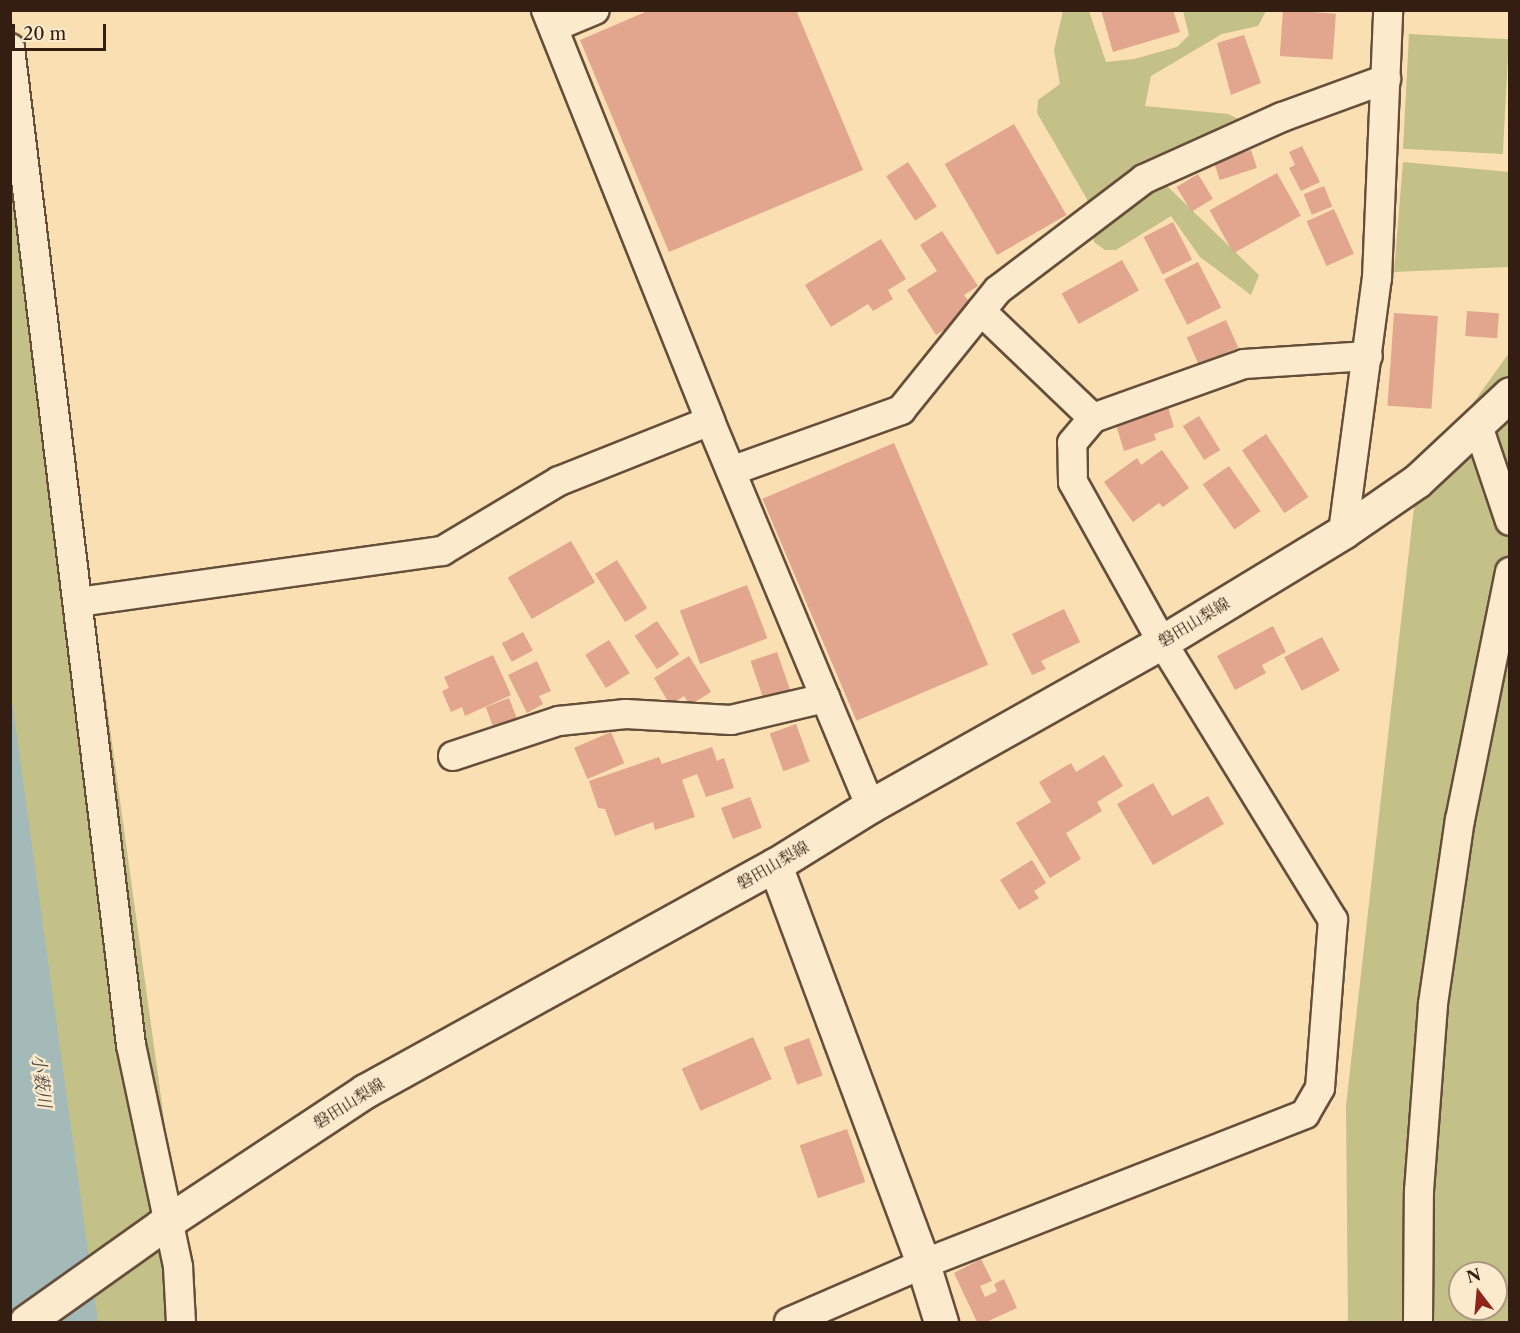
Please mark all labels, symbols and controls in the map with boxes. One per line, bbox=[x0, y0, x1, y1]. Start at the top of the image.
scale bar bbox=[15, 12, 110, 50]
text: 20 m bbox=[23, 23, 66, 45]
street label: 磐田山梨線 bbox=[1155, 593, 1233, 651]
street label: 磐田山梨線 bbox=[734, 837, 812, 893]
water label: 小薮川 bbox=[27, 1053, 55, 1109]
street label: 磐田山梨線 bbox=[310, 1074, 388, 1132]
north arrow bbox=[1448, 1261, 1508, 1321]
text: N bbox=[1464, 1264, 1483, 1287]

